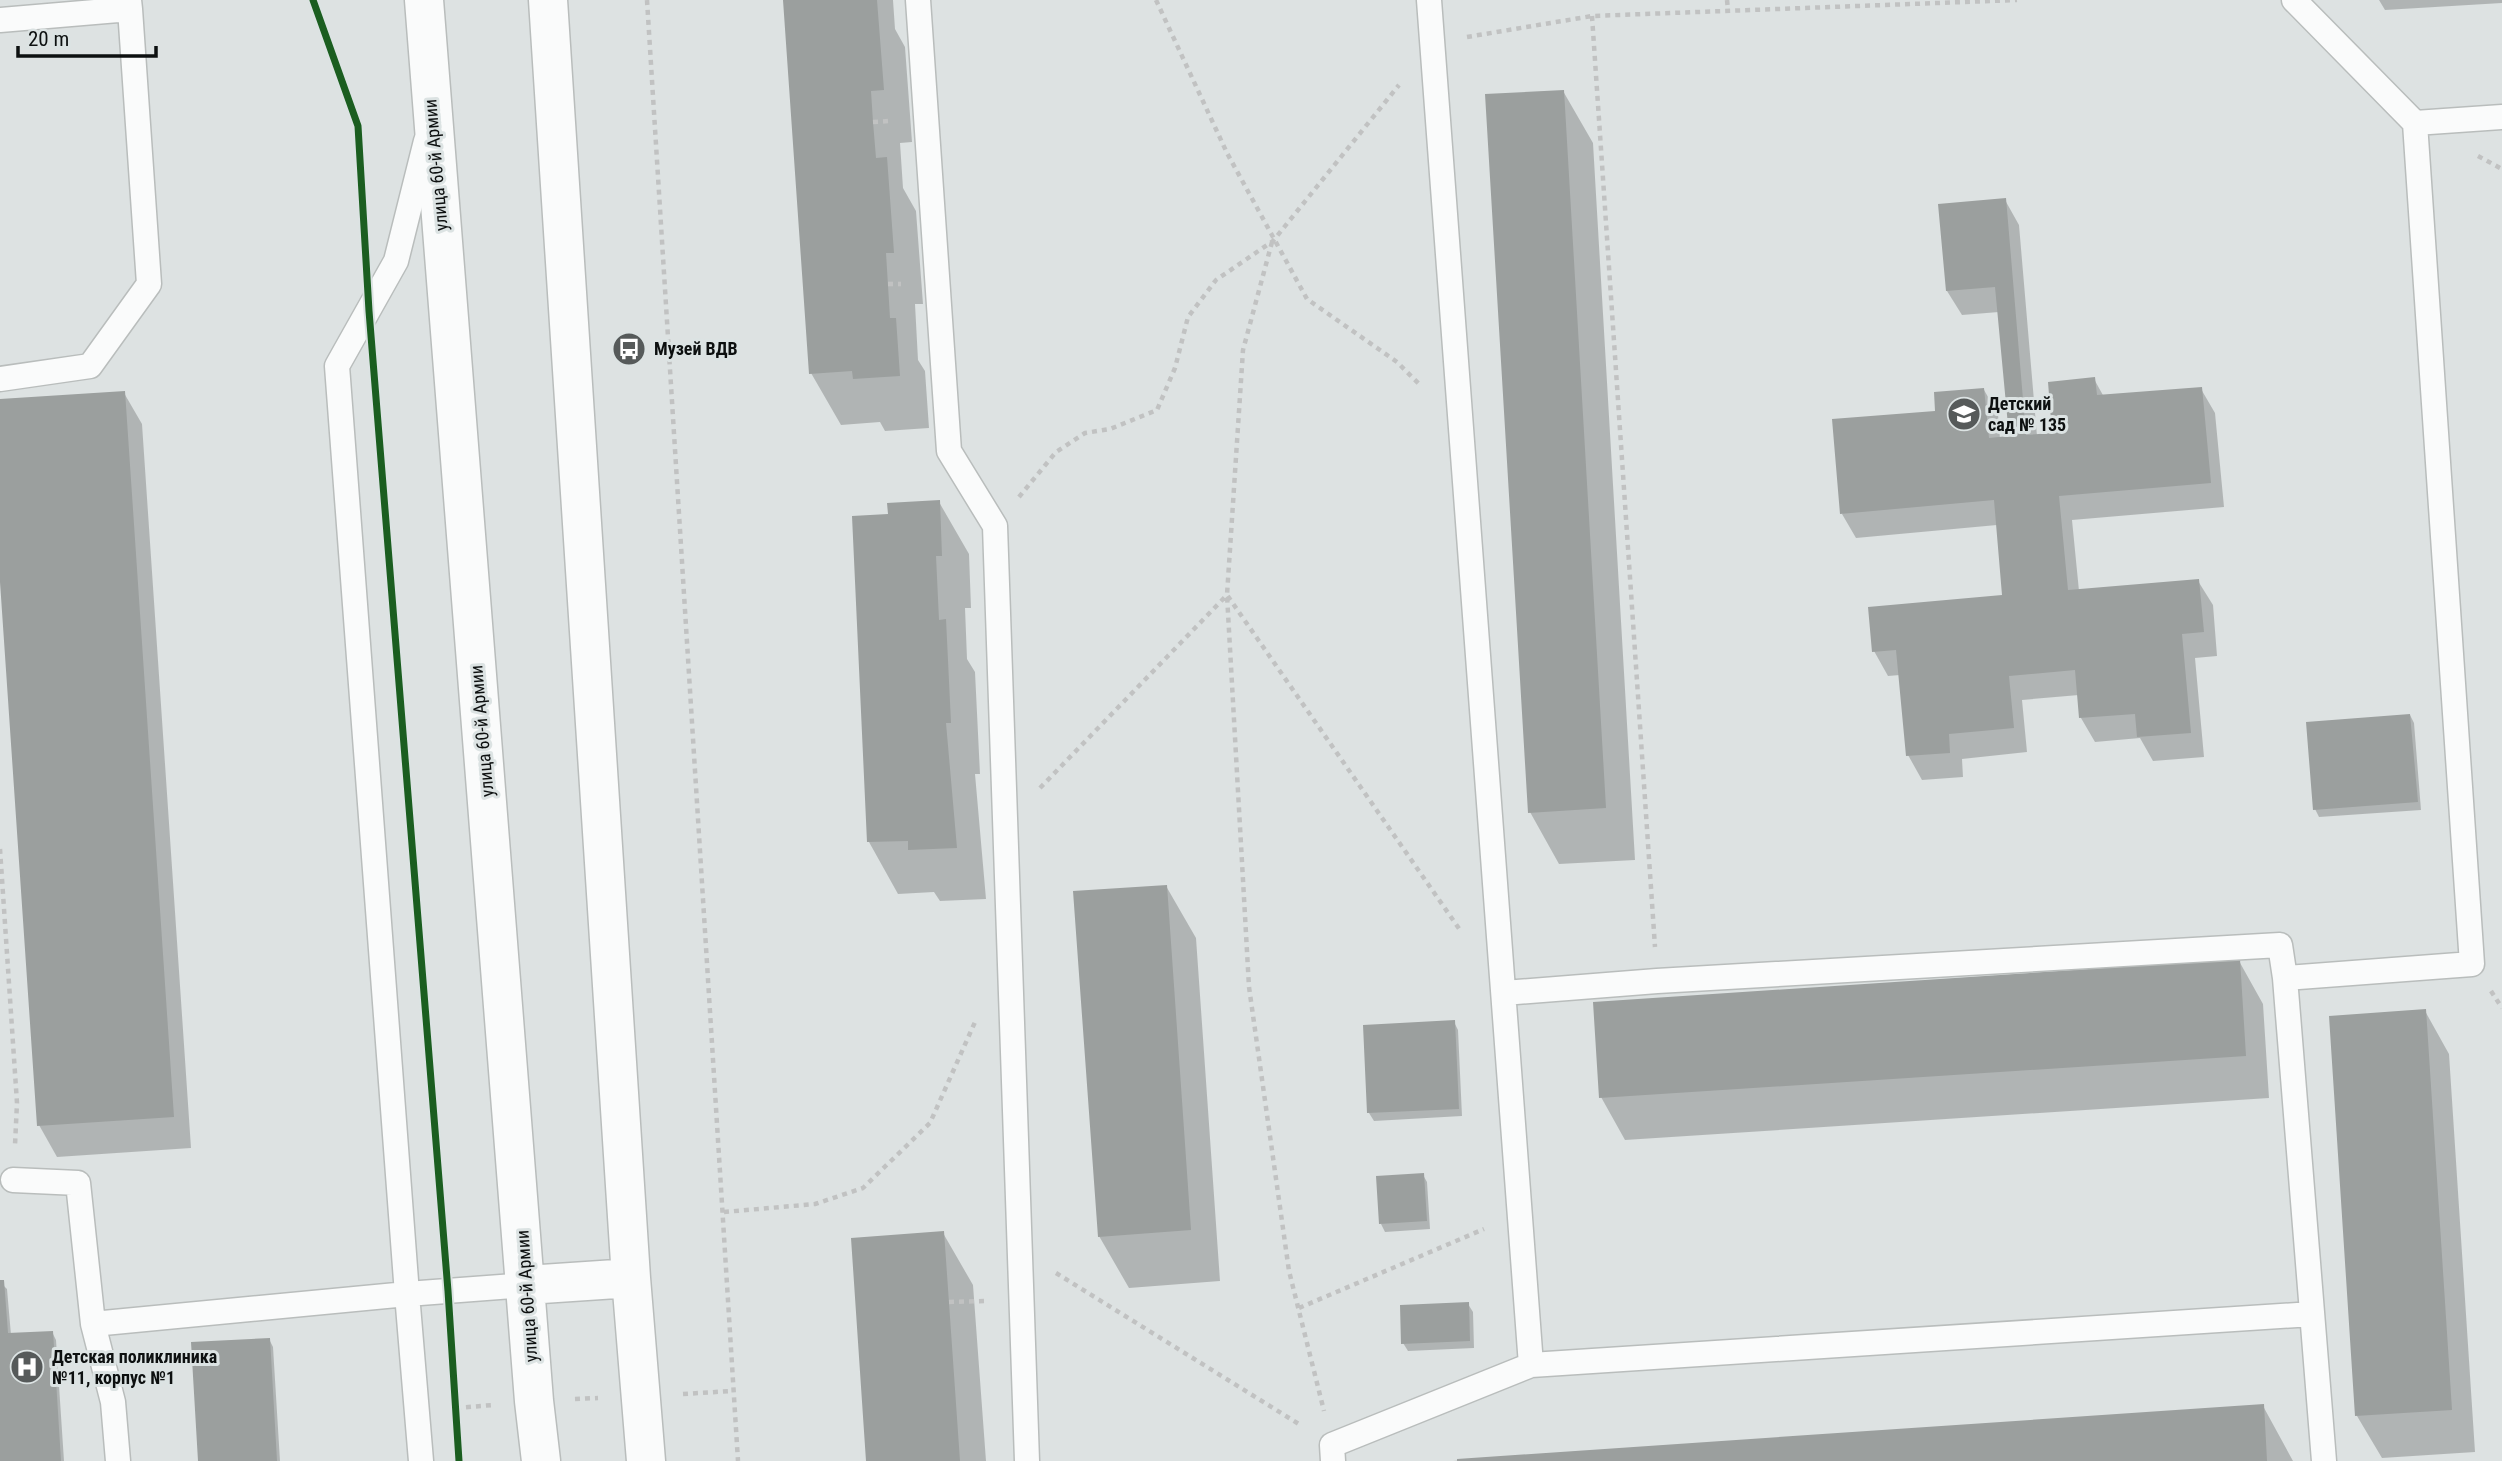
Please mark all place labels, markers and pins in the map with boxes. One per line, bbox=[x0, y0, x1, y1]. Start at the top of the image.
bus stop icon: Музей ВДВ bbox=[610, 330, 648, 368]
place label: Музей ВДВ bbox=[654, 338, 738, 359]
place label: Детский сад № 135 bbox=[1988, 393, 2066, 435]
school or university icon: Детский сад № 135 bbox=[1945, 395, 1983, 433]
place label: Детская поликлиника №11, корпус №1 bbox=[52, 1346, 217, 1388]
hospital icon: Детская поликлиника №11, корпус №1 bbox=[8, 1348, 46, 1386]

